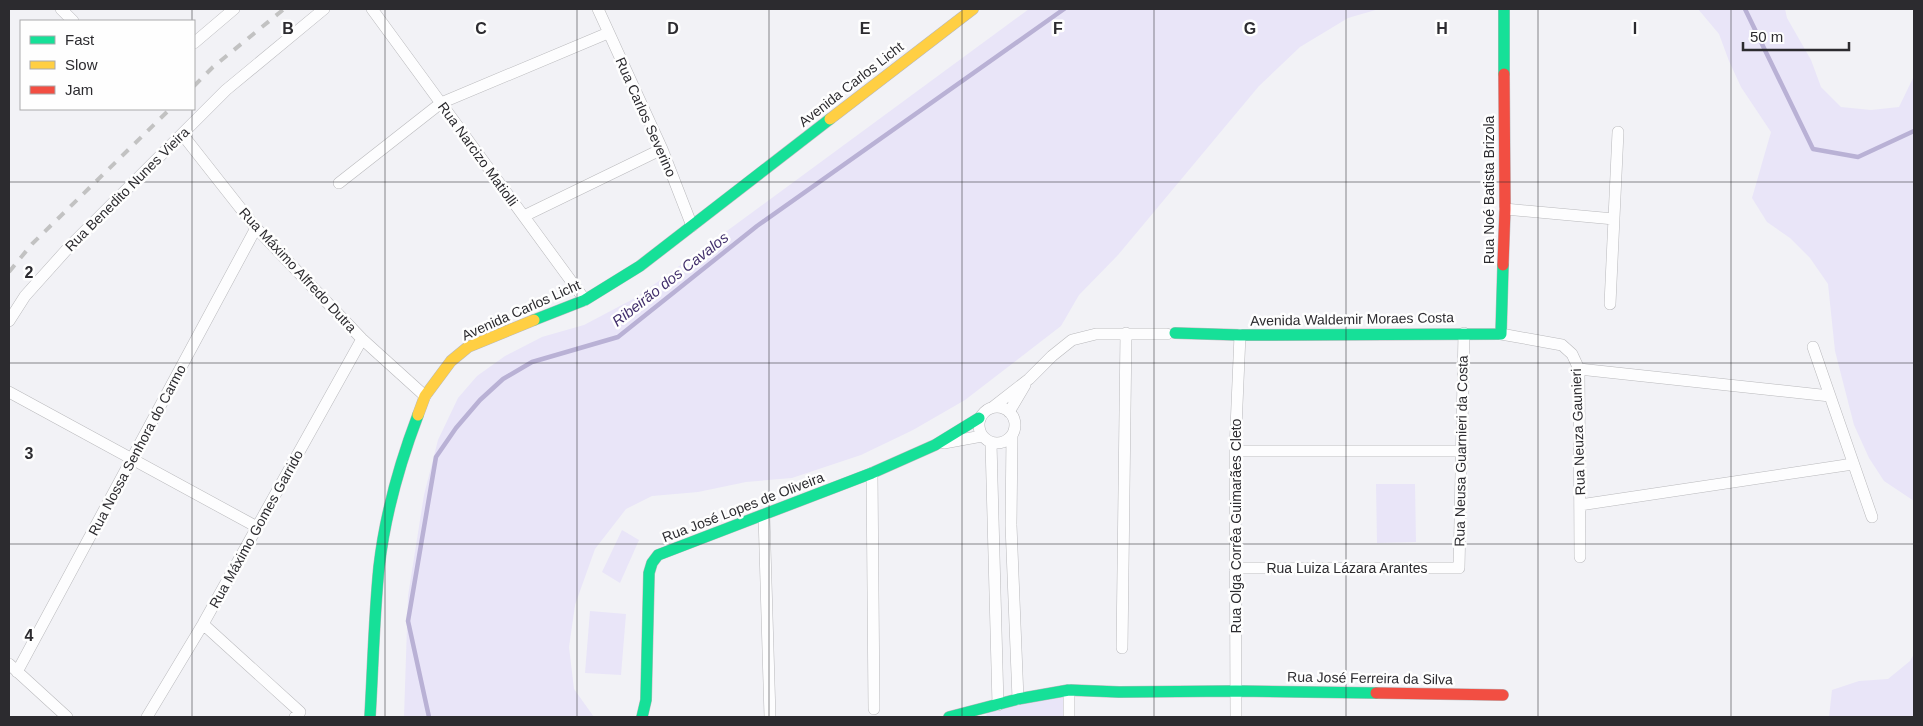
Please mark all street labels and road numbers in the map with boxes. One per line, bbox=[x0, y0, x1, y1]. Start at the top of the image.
street label: Avenida Carlos Licht bbox=[796, 38, 906, 130]
street label: Rua Carlos Severino bbox=[612, 55, 680, 179]
street label: Rua Narcizo Matiolli bbox=[435, 99, 521, 209]
street label: Rua Noé Batista Brizola bbox=[1481, 115, 1497, 264]
street label: Rua Benedito Nunes Vieira bbox=[62, 124, 192, 254]
street label: Rua Máximo Alfredo Dutra bbox=[236, 205, 360, 336]
street label: Avenida Carlos Licht bbox=[459, 277, 583, 343]
street label: Avenida Waldemir Moraes Costa bbox=[1250, 309, 1454, 329]
street label: Rua Neusa Guarnieri da Costa bbox=[1451, 355, 1471, 547]
street label: Rua Nossa Senhora do Carmo bbox=[85, 362, 189, 538]
street label: Rua Neuza Gaunieri bbox=[1568, 368, 1588, 496]
street label: Rua Olga Corrêa Guimarães Cleto bbox=[1228, 418, 1244, 633]
street label: Rua Máximo Gomes Garrido bbox=[206, 447, 306, 611]
street label: Rua José Lopes de Oliveira bbox=[660, 469, 826, 545]
street label: Rua Luiza Lázara Arantes bbox=[1266, 560, 1428, 576]
street label: Rua José Ferreira da Silva bbox=[1287, 669, 1453, 687]

